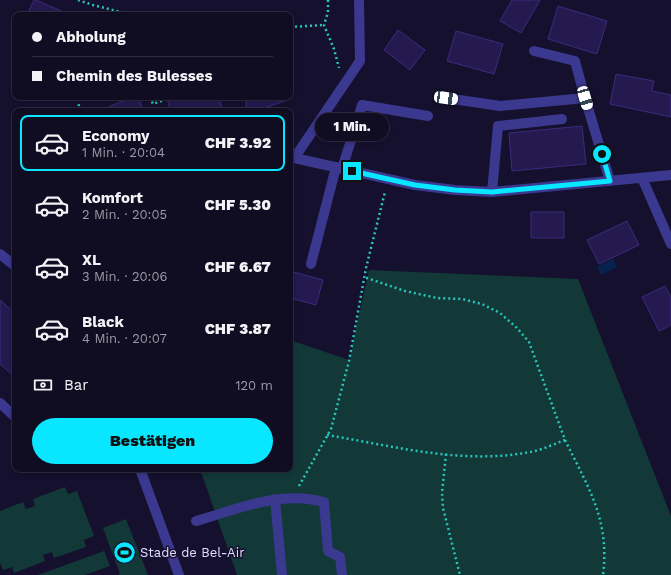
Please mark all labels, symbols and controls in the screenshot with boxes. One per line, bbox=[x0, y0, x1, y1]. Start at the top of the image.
text: Abholung bbox=[56, 28, 126, 46]
text: Chemin des Bulesses bbox=[56, 67, 212, 85]
car bbox=[576, 85, 594, 111]
car bbox=[433, 90, 459, 106]
callout: 1 Min. bbox=[315, 113, 389, 141]
text: 1 Min. bbox=[333, 119, 371, 134]
icon: car bbox=[34, 125, 70, 161]
text: Economy bbox=[82, 127, 149, 145]
text: CHF 3.92 bbox=[205, 134, 271, 152]
text: 1 Min. · 20:04 bbox=[82, 145, 165, 160]
route start bbox=[593, 145, 611, 163]
route end bbox=[343, 162, 361, 180]
icon: car bbox=[34, 187, 70, 223]
text: Komfort bbox=[82, 189, 143, 207]
text: CHF 5.30 bbox=[205, 196, 271, 214]
text: 2 Min. · 20:05 bbox=[82, 207, 167, 222]
icon: car bbox=[34, 249, 70, 285]
text: XL bbox=[82, 251, 101, 269]
text: CHF 6.67 bbox=[205, 258, 271, 276]
text: 3 Min. · 20:06 bbox=[82, 269, 167, 284]
icon: car bbox=[34, 311, 70, 347]
text: Black bbox=[82, 313, 124, 331]
text: CHF 3.87 bbox=[205, 320, 271, 338]
text: 4 Min. · 20:07 bbox=[82, 331, 167, 346]
icon: cash bbox=[32, 374, 54, 396]
text: Bar bbox=[64, 376, 88, 394]
text: 120 m bbox=[235, 378, 273, 393]
button: Bestätigen bbox=[32, 418, 273, 464]
sports icon: Stade de Bel-Air bbox=[112, 539, 138, 565]
place label: Stade de Bel-Air bbox=[140, 545, 244, 560]

